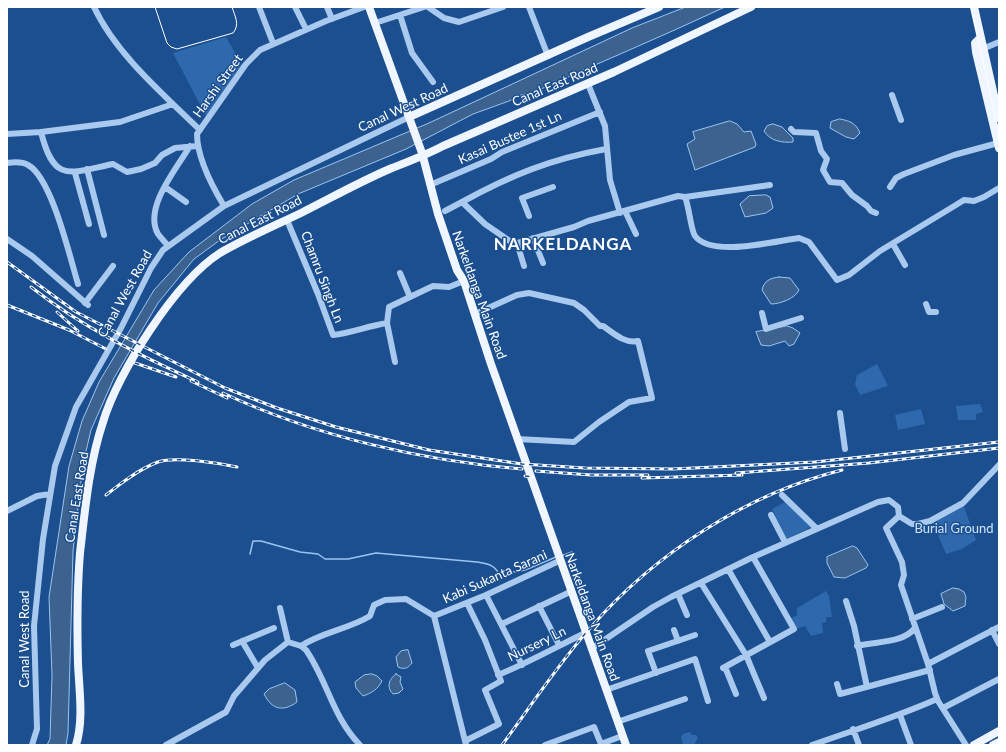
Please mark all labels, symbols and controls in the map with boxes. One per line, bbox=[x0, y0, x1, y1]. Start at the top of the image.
street label: Harshi Street bbox=[190, 51, 246, 121]
street label: Canal East Road bbox=[510, 60, 600, 110]
street label: Canal West Road bbox=[356, 80, 450, 136]
street label: Kasai Bustee 1st Ln bbox=[456, 108, 564, 168]
street label: Canal East Road bbox=[216, 192, 304, 248]
street label: Chamru Singh Ln bbox=[297, 229, 347, 325]
street label: Narkeldanga Main Road bbox=[448, 229, 510, 361]
district label: NARKELDANGA bbox=[494, 235, 632, 255]
street label: Canal West Road bbox=[95, 248, 155, 340]
street label: Canal East Road bbox=[62, 451, 92, 543]
park label: Burial Ground bbox=[914, 521, 994, 537]
street label: Kabi Sukanta Sarani bbox=[440, 547, 550, 607]
street label: Narkeldanga Main Road bbox=[561, 551, 623, 683]
street label: Canal West Road bbox=[17, 590, 33, 688]
street label: Nursery Ln bbox=[505, 623, 569, 665]

